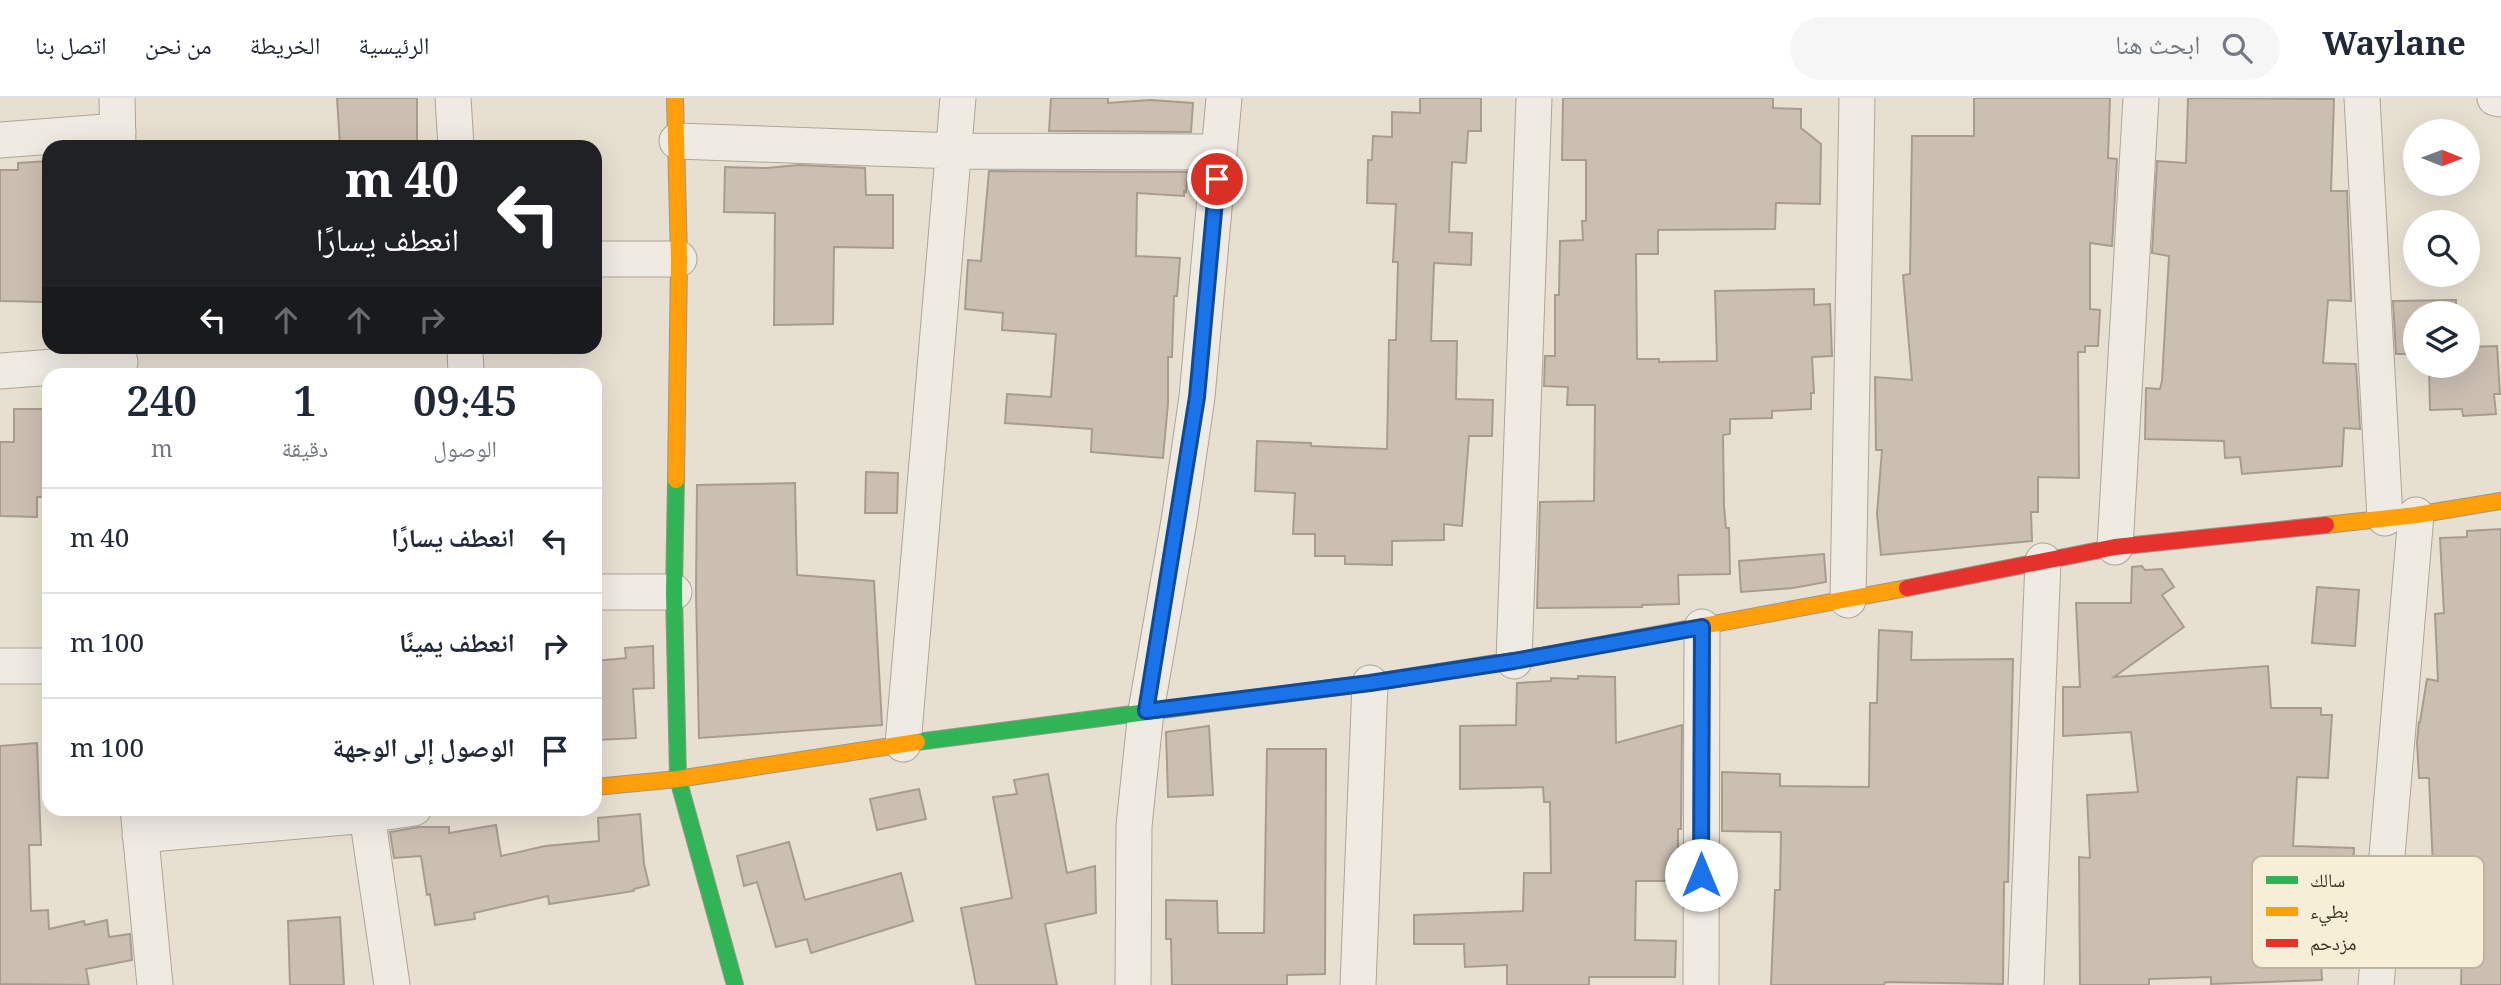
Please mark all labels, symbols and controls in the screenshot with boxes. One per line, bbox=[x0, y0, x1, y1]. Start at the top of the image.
search box bbox=[1790, 17, 2280, 80]
text: Waylane bbox=[2322, 20, 2466, 76]
text: ابحث هنا bbox=[2115, 26, 2200, 70]
text: اتصل بنا bbox=[35, 28, 107, 69]
text: من نحن bbox=[145, 28, 212, 69]
text: الخريطة bbox=[250, 28, 320, 69]
text: الرئيسية bbox=[358, 28, 430, 69]
icon: search bbox=[2218, 29, 2256, 67]
north arrow bbox=[2403, 119, 2480, 196]
map controls bbox=[2403, 119, 2480, 378]
text: 40 m bbox=[345, 145, 459, 228]
pin bbox=[1187, 149, 1247, 209]
icon: arrive bbox=[1198, 160, 1236, 198]
icon: left bbox=[483, 168, 574, 259]
button: search bbox=[2403, 210, 2480, 287]
text: انعطف يسارًا bbox=[316, 217, 459, 271]
icon: left bbox=[194, 301, 232, 339]
icon: ahead bbox=[267, 301, 305, 339]
icon: ahead bbox=[340, 301, 378, 339]
icon: right bbox=[413, 301, 451, 339]
button: layers bbox=[2403, 301, 2480, 378]
text: 240 bbox=[127, 371, 197, 443]
text: 1 bbox=[293, 371, 317, 443]
text: 09:45 bbox=[413, 371, 517, 443]
text: m bbox=[151, 432, 173, 472]
text: دقيقة bbox=[282, 432, 328, 472]
text: الوصول bbox=[433, 432, 497, 472]
text: 40 m bbox=[70, 519, 129, 563]
text: انعطف يسارًا bbox=[391, 519, 515, 563]
icon: left bbox=[536, 522, 574, 560]
text: 100 m bbox=[70, 624, 144, 668]
text: انعطف يمينًا bbox=[399, 624, 515, 668]
icon: right bbox=[536, 627, 574, 665]
text: 100 m bbox=[70, 729, 144, 773]
text: الوصول إلى الوجهة bbox=[333, 729, 515, 773]
icon: arrive bbox=[536, 732, 574, 770]
position arrow bbox=[1664, 838, 1738, 912]
legend bbox=[2252, 856, 2484, 968]
text: سالك bbox=[2310, 867, 2345, 899]
text: بطيء bbox=[2310, 898, 2349, 930]
text: مزدحم bbox=[2310, 930, 2356, 962]

